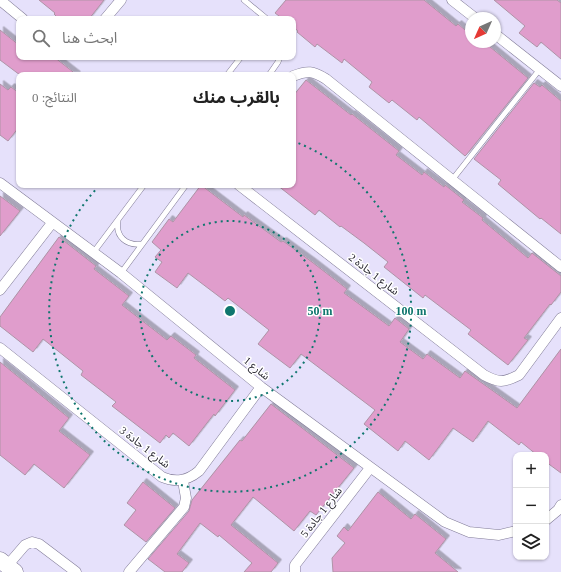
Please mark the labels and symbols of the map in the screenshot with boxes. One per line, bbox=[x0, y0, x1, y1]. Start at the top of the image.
north arrow bbox=[465, 12, 501, 48]
street label: شارع 1 جادة 2 bbox=[345, 251, 402, 299]
centre of rings bbox=[223, 304, 237, 318]
text: 50 m bbox=[308, 304, 333, 318]
text: 100 m bbox=[396, 304, 427, 318]
street label: شارع 1 bbox=[240, 354, 273, 384]
street label: شارع 1 جادة 3 bbox=[116, 424, 173, 472]
street label: شارع 1 جادة 5 bbox=[298, 484, 346, 541]

